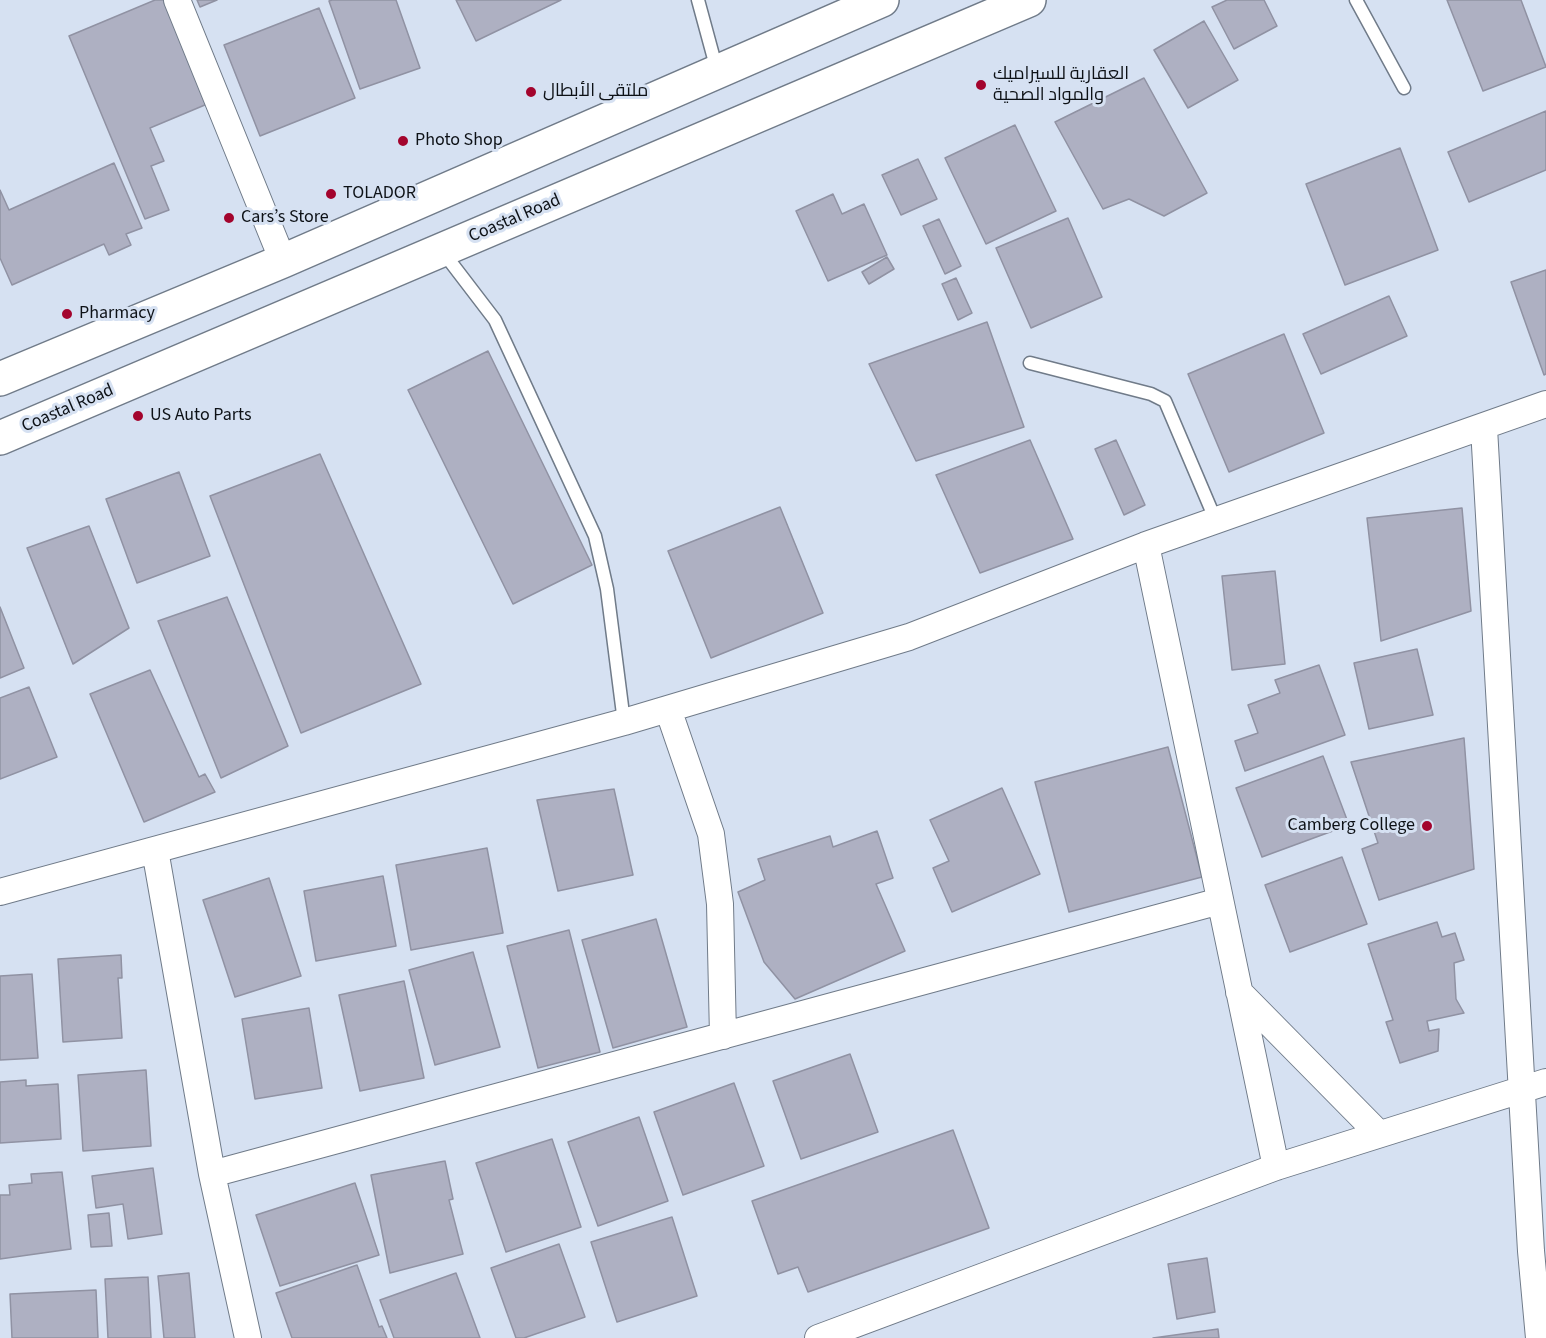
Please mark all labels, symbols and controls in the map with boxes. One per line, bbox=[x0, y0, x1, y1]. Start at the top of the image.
place label: العقارية للسيراميك والمواد الصحية bbox=[993, 64, 1129, 106]
marker: العقارية للسيراميك والمواد الصحية bbox=[974, 78, 988, 92]
place label: ملتقى الأبطال bbox=[543, 81, 648, 103]
marker: ملتقى الأبطال bbox=[524, 85, 538, 99]
place label: Photo Shop bbox=[415, 130, 503, 152]
marker: Photo Shop bbox=[396, 134, 410, 148]
place label: TOLADOR bbox=[343, 183, 416, 205]
marker: TOLADOR bbox=[324, 187, 338, 201]
street label: Coastal Road bbox=[466, 190, 564, 248]
place label: Cars’s Store bbox=[241, 207, 329, 229]
marker: Cars’s Store bbox=[222, 211, 236, 225]
place label: Pharmacy bbox=[79, 303, 155, 325]
marker: Pharmacy bbox=[60, 307, 74, 321]
street label: Coastal Road bbox=[19, 380, 117, 438]
place label: US Auto Parts bbox=[150, 405, 251, 427]
marker: US Auto Parts bbox=[131, 409, 145, 423]
place label: Camberg College bbox=[1287, 815, 1415, 837]
marker: Camberg College bbox=[1420, 819, 1434, 833]

